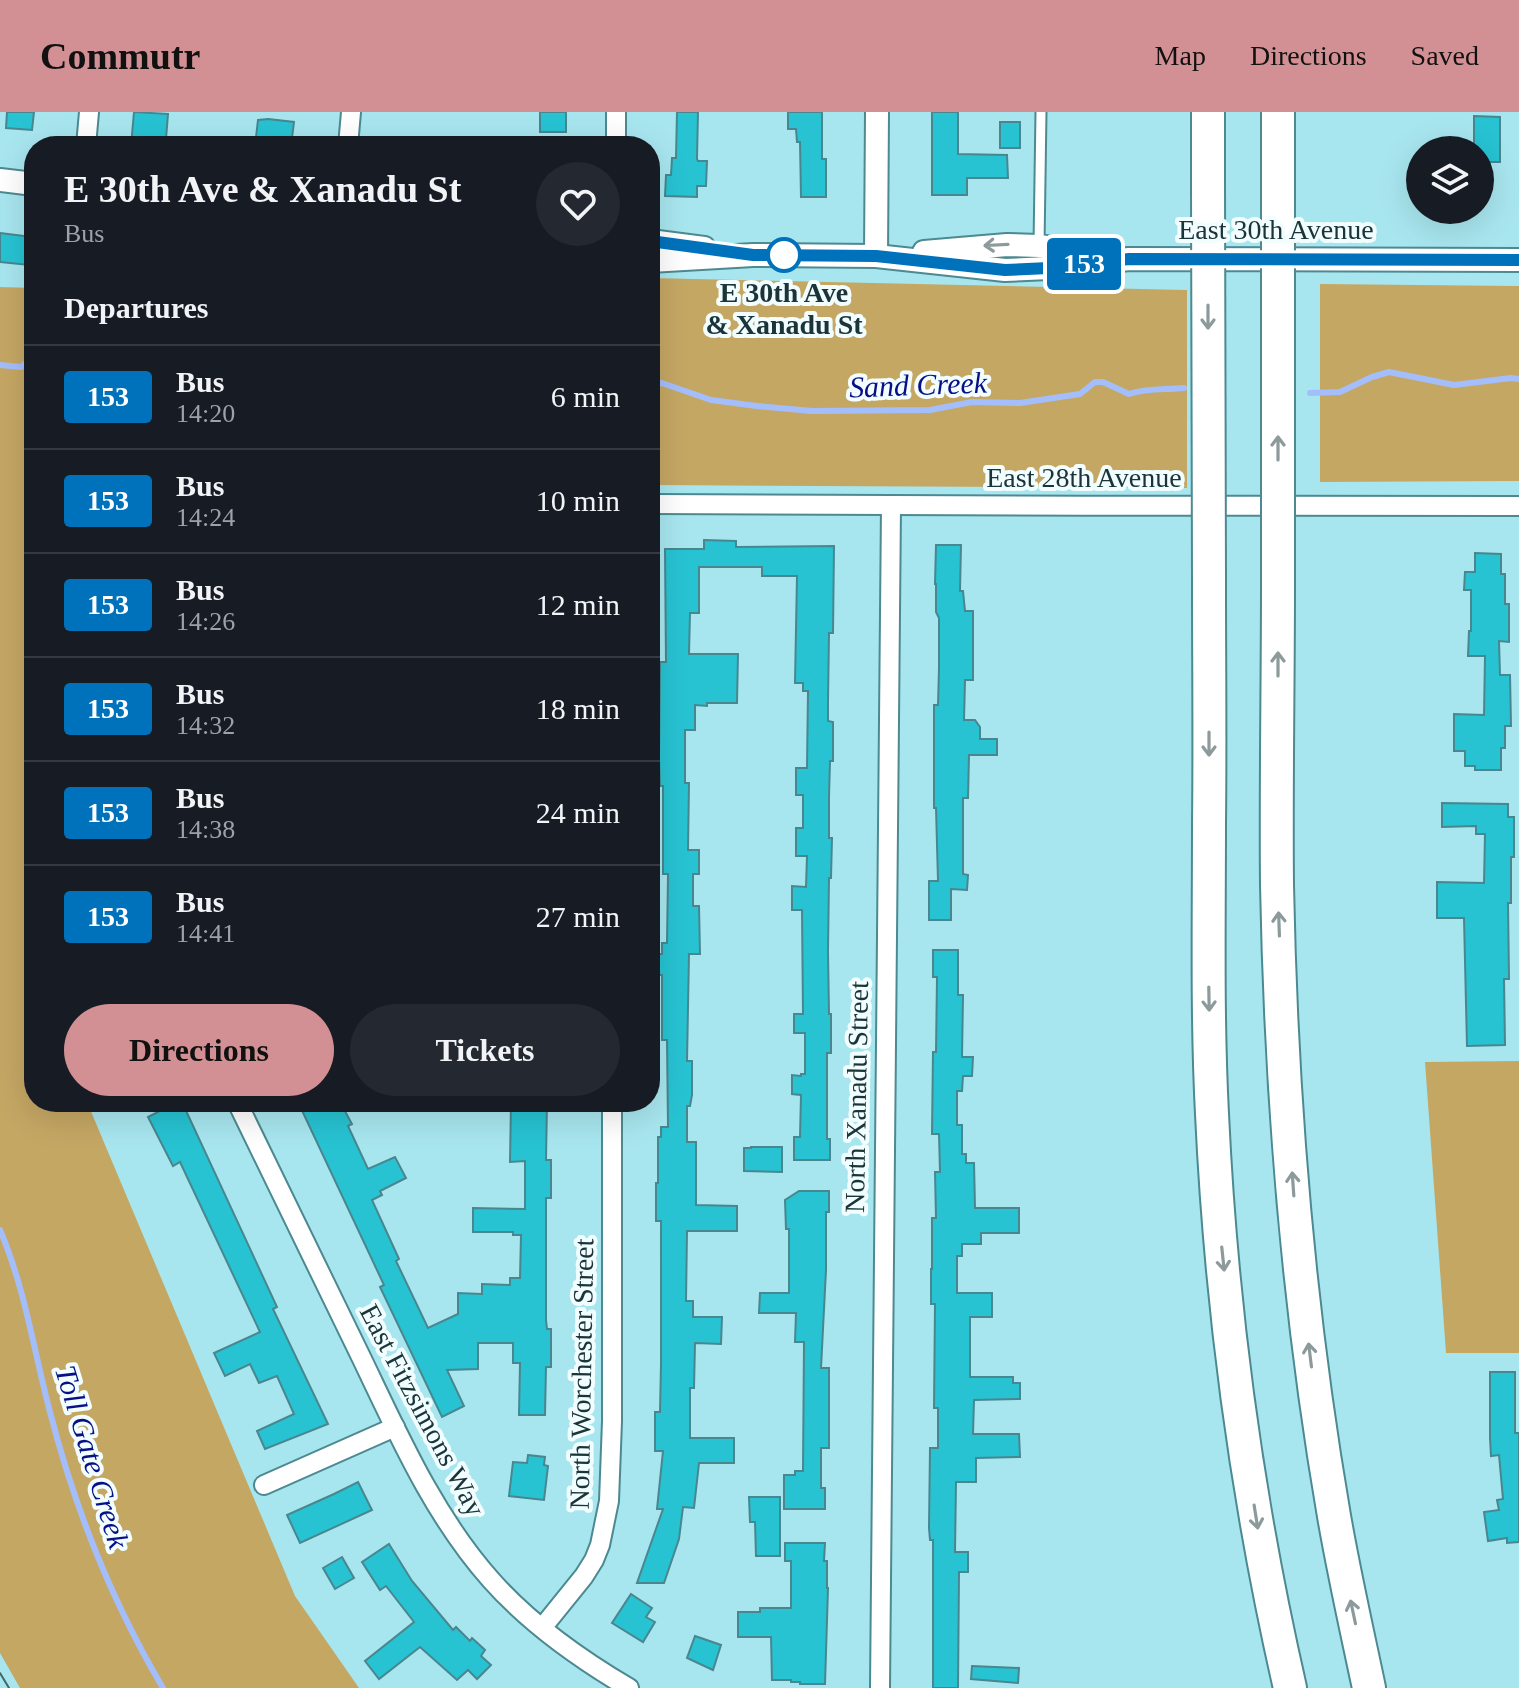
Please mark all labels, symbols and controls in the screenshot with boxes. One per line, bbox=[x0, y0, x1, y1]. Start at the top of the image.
text: Commutr bbox=[40, 35, 200, 77]
text: Map bbox=[1155, 40, 1206, 71]
text: Directions bbox=[1250, 40, 1367, 71]
text: Saved bbox=[1411, 40, 1479, 71]
map controls bbox=[1406, 136, 1494, 224]
button: layers bbox=[1406, 136, 1494, 224]
button: heart bbox=[536, 162, 620, 246]
text: E 30th Ave & Xanadu St bbox=[64, 168, 461, 210]
street label: East 30th Avenue bbox=[1178, 214, 1374, 245]
text: Bus bbox=[64, 219, 104, 248]
marker: E 30th Ave & Xanadu St bbox=[767, 238, 801, 272]
one-way arrow bbox=[983, 238, 1010, 253]
line badge: 153 bbox=[1038, 238, 1130, 290]
text: 153 bbox=[1063, 248, 1105, 279]
place label: E 30th Ave & Xanadu St bbox=[705, 277, 863, 340]
text: Departures bbox=[64, 291, 208, 324]
one-way arrow bbox=[1200, 303, 1216, 330]
text: Bus bbox=[176, 365, 224, 398]
water label: Sand Creek bbox=[848, 366, 988, 403]
text: 6 min bbox=[551, 380, 620, 413]
text: 153 bbox=[87, 381, 129, 412]
text: 14:20 bbox=[176, 399, 235, 428]
one-way arrow bbox=[1270, 435, 1286, 462]
street label: East 28th Avenue bbox=[986, 462, 1182, 493]
text: Bus bbox=[176, 469, 224, 502]
text: 10 min bbox=[536, 484, 620, 517]
text: 153 bbox=[87, 485, 129, 516]
text: 14:24 bbox=[176, 503, 235, 532]
text: Bus bbox=[176, 573, 224, 606]
text: 12 min bbox=[536, 588, 620, 621]
text: 153 bbox=[87, 589, 129, 620]
text: 14:26 bbox=[176, 607, 235, 636]
one-way arrow bbox=[1270, 651, 1286, 678]
text: Bus bbox=[176, 677, 224, 710]
text: 18 min bbox=[536, 692, 620, 725]
text: 153 bbox=[87, 693, 129, 724]
text: 14:32 bbox=[176, 711, 235, 740]
one-way arrow bbox=[1201, 730, 1217, 757]
text: Bus bbox=[176, 781, 224, 814]
text: 24 min bbox=[536, 796, 620, 829]
text: 153 bbox=[87, 797, 129, 828]
text: 14:38 bbox=[176, 815, 235, 844]
text: Bus bbox=[176, 885, 224, 918]
text: 27 min bbox=[536, 900, 620, 933]
text: 153 bbox=[87, 901, 129, 932]
one-way arrow bbox=[1271, 911, 1286, 938]
text: 14:41 bbox=[176, 919, 235, 948]
street label: North Xanadu Street bbox=[839, 981, 874, 1213]
one-way arrow bbox=[1201, 985, 1217, 1012]
button: Directions bbox=[64, 1004, 334, 1096]
button: Tickets bbox=[350, 1004, 620, 1096]
one-way arrow bbox=[1285, 1171, 1300, 1198]
street label: North Worchester Street bbox=[564, 1238, 599, 1510]
one-way arrow bbox=[1215, 1245, 1230, 1272]
street label: East Fitzsimons Way bbox=[354, 1299, 491, 1521]
one-way arrow bbox=[1303, 1342, 1318, 1369]
water label: Toll Gate Creek bbox=[49, 1361, 136, 1553]
one-way arrow bbox=[1249, 1504, 1264, 1529]
one-way arrow bbox=[1345, 1600, 1360, 1625]

